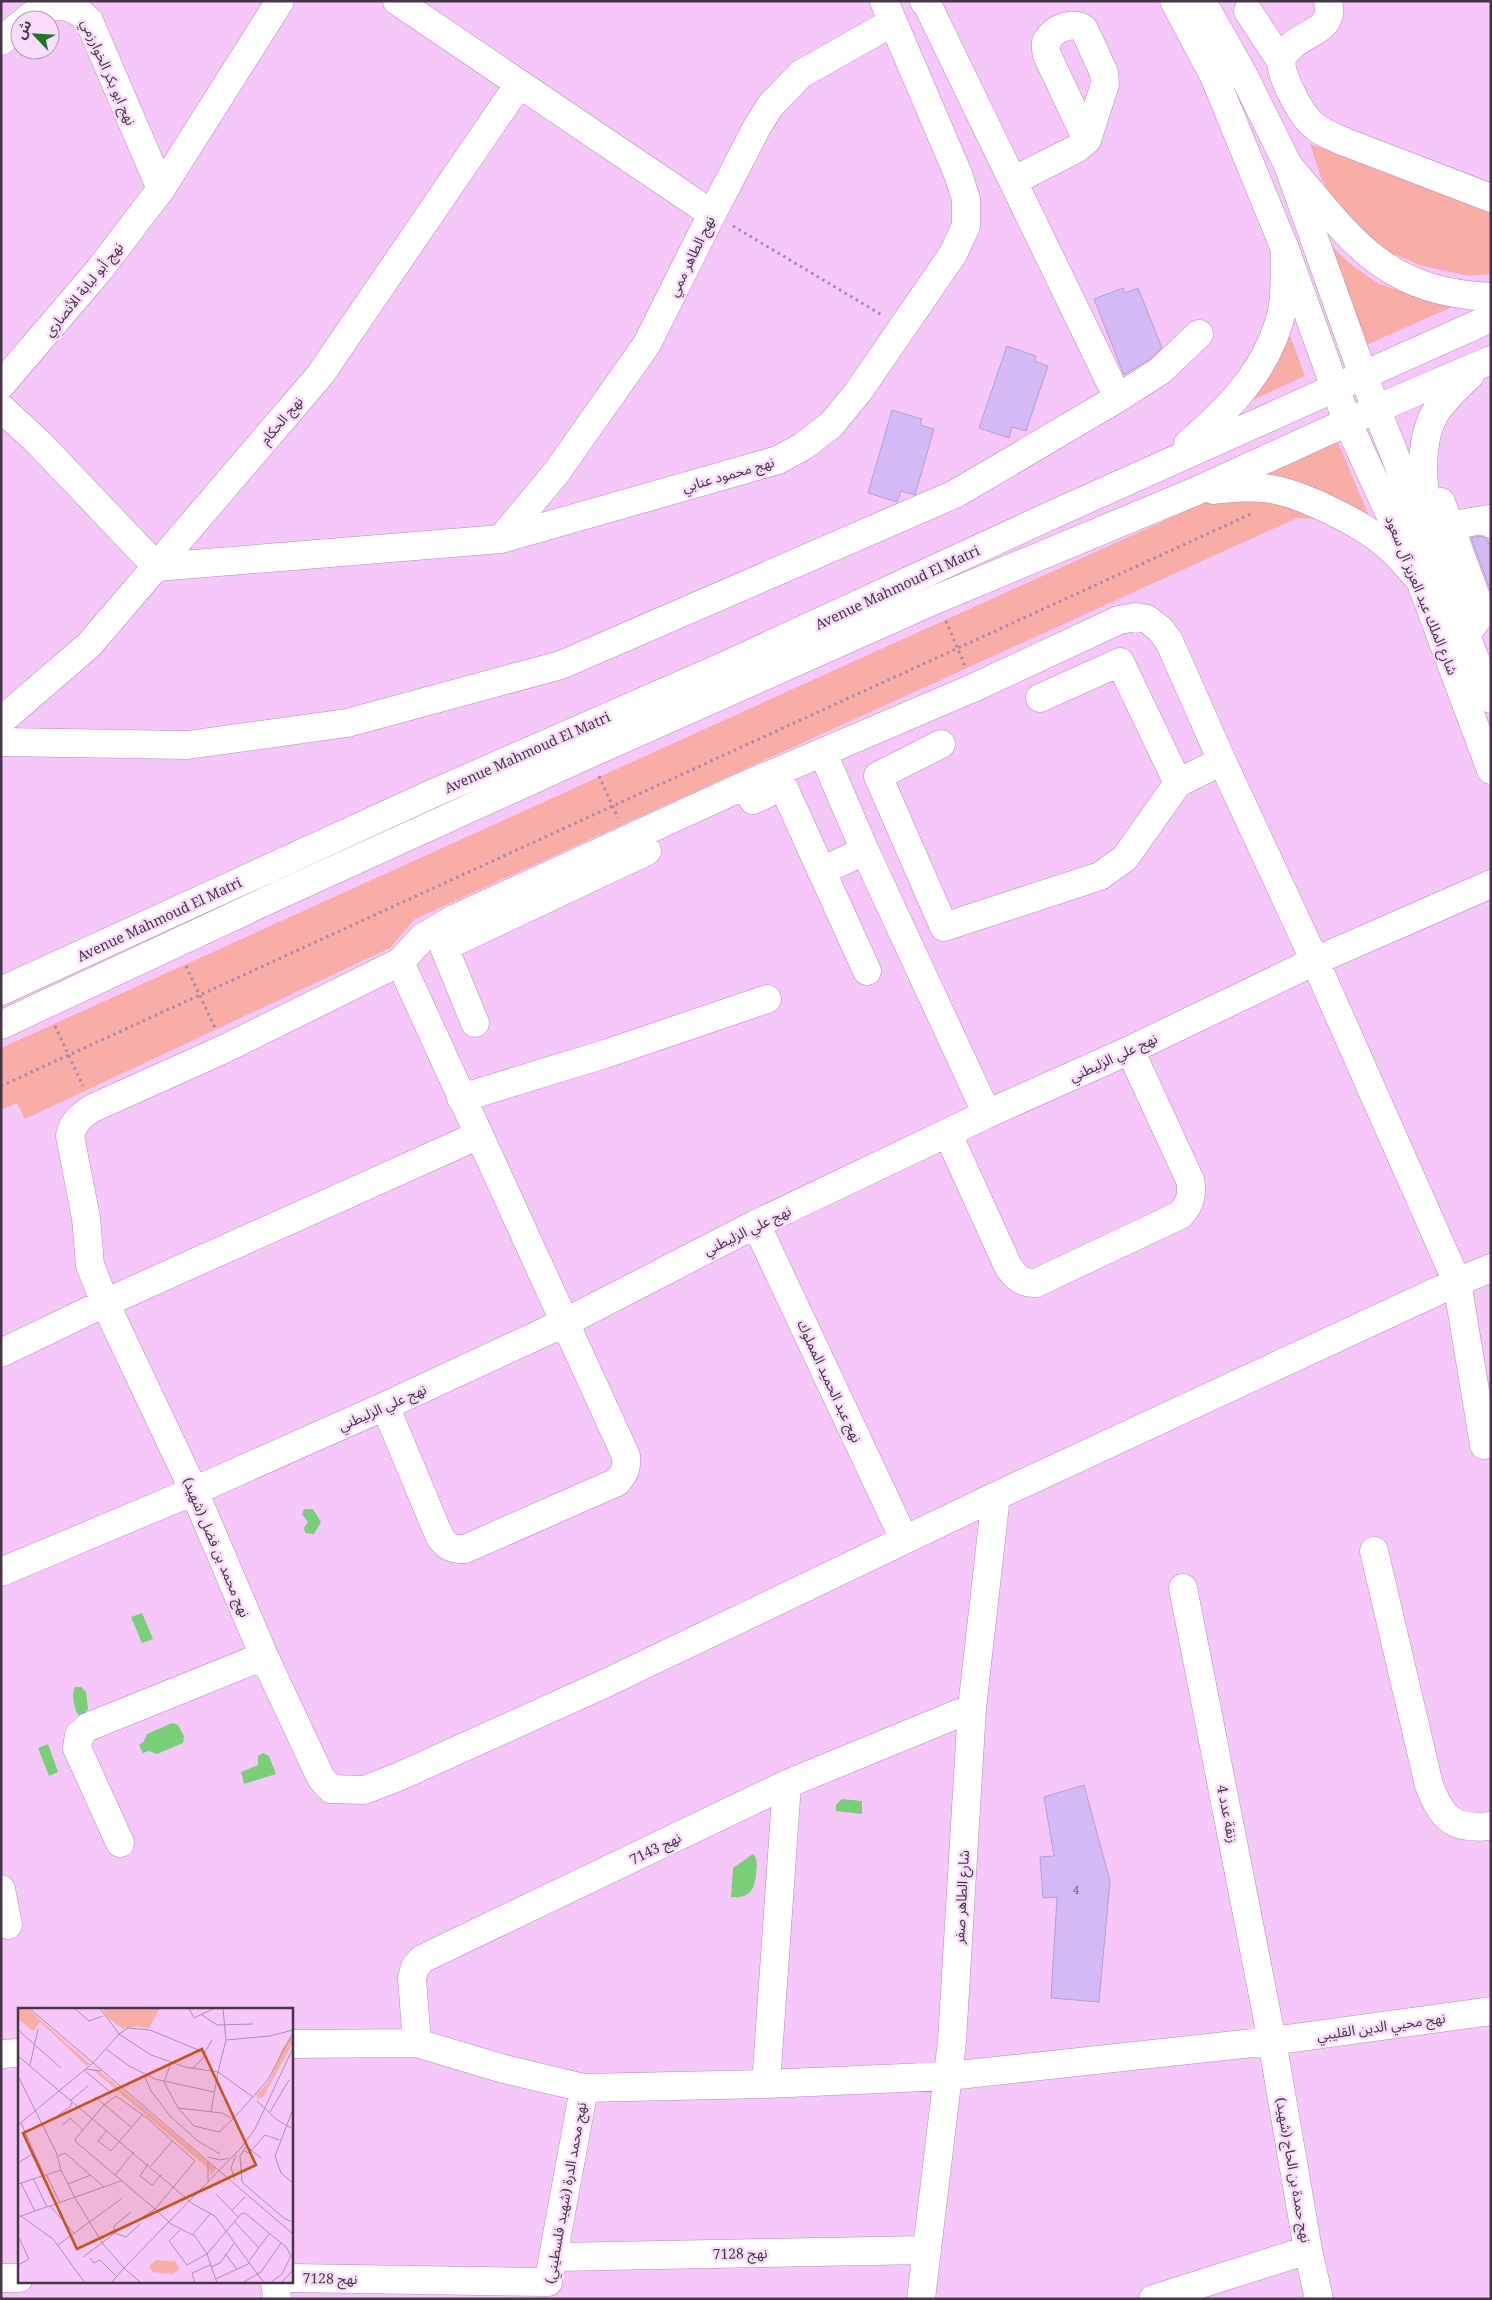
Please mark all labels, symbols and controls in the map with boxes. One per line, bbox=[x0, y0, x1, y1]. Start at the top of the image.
north arrow bbox=[10, 10, 60, 60]
street label: نهج ابو بكر الخوارزمي bbox=[75, 16, 141, 129]
text: ش bbox=[10, 17, 35, 42]
street label: نهج الطاهر ممي bbox=[663, 212, 721, 300]
street label: نهج أبو لبابة الأنصاري bbox=[39, 238, 129, 341]
street label: نهج الحكام bbox=[255, 392, 308, 449]
street label: نهج محمود عنابي bbox=[680, 452, 777, 498]
street label: شارع الملك عبد العزيز آل سعود bbox=[1379, 512, 1463, 678]
street label: Avenue Mahmoud El Matri bbox=[812, 540, 983, 634]
street label: Avenue Mahmoud El Matri bbox=[441, 707, 613, 797]
street label: Avenue Mahmoud El Matri bbox=[74, 872, 245, 966]
street label: نهج علي الزليطني bbox=[1066, 1028, 1161, 1088]
street label: نهج علي الزليطني bbox=[700, 1201, 795, 1261]
street label: نهج عبد الحميد المملوك bbox=[791, 1317, 867, 1446]
street label: نهج علي الزليطني bbox=[335, 1379, 430, 1437]
street label: نهج محمد بن فضل (شهيد) bbox=[177, 1474, 255, 1621]
street label: زنقة عدد 4 bbox=[1213, 1783, 1243, 1845]
street label: نهج 7143 bbox=[626, 1827, 685, 1870]
street label: شارع الطاهر صفر bbox=[949, 1849, 975, 1946]
house number: 4 bbox=[1073, 1882, 1079, 1897]
inset map bbox=[18, 2008, 292, 2282]
street label: نهج محيي الدين القليبي bbox=[1315, 2008, 1447, 2047]
street label: نهج حمدة بن الحاج (شهيد) bbox=[1270, 2096, 1316, 2245]
street label: نهج محمد الدرة (شهيد فلسطيني) bbox=[540, 2100, 593, 2286]
street label: نهج 7128 bbox=[712, 2243, 768, 2265]
street label: نهج 7128 bbox=[302, 2268, 358, 2290]

